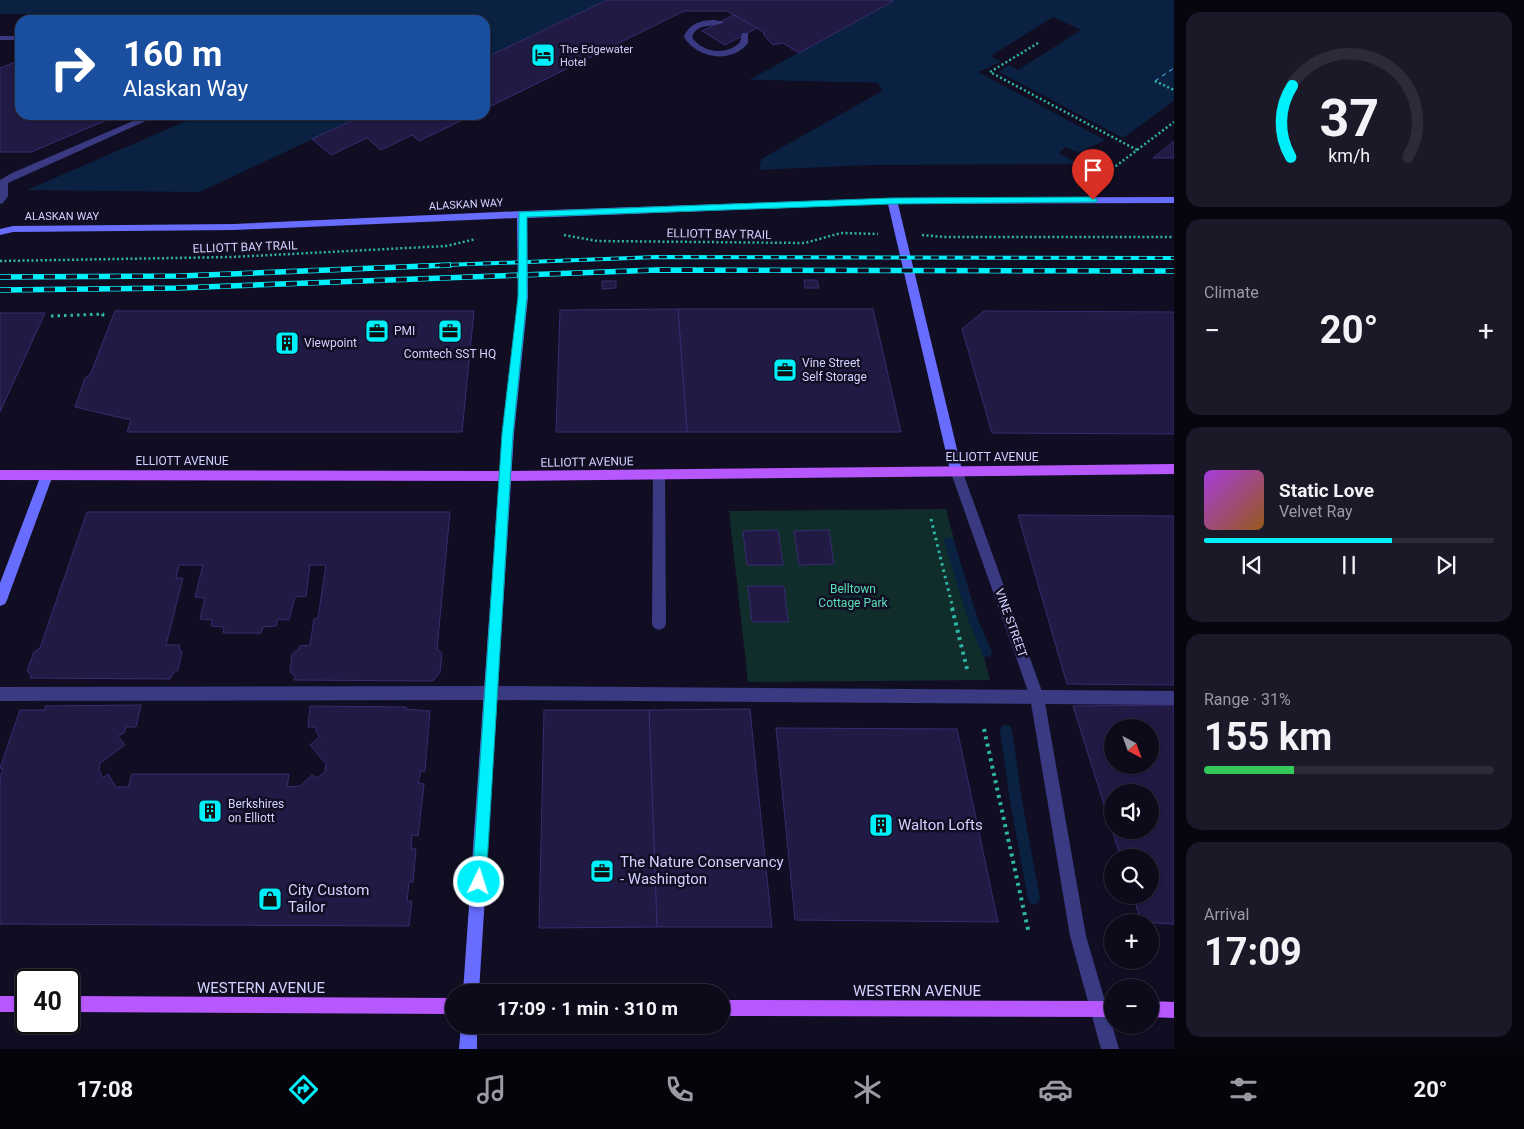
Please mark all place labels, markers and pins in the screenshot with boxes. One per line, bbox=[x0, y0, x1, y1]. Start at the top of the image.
hotel icon: The Edgewater Hotel bbox=[530, 42, 556, 68]
place label: The Edgewater Hotel bbox=[560, 43, 633, 69]
pin bbox=[1072, 149, 1114, 200]
office icon: PMI bbox=[364, 318, 390, 344]
office icon: Comtech SST HQ bbox=[437, 318, 463, 344]
place label: PMI bbox=[394, 324, 415, 338]
building icon: Viewpoint bbox=[274, 330, 300, 356]
place label: Viewpoint bbox=[304, 336, 357, 350]
place label: Comtech SST HQ bbox=[404, 347, 496, 361]
place label: Vine Street Self Storage bbox=[802, 356, 867, 384]
office icon: Vine Street Self Storage bbox=[772, 357, 798, 383]
place label: Berkshires on Elliott bbox=[228, 797, 284, 825]
building icon: Berkshires on Elliott bbox=[197, 798, 223, 824]
building icon: Walton Lofts bbox=[868, 812, 894, 838]
place label: Walton Lofts bbox=[898, 816, 983, 834]
place label: The Nature Conservancy - Washington bbox=[620, 853, 784, 888]
office icon: The Nature Conservancy - Washington bbox=[589, 858, 615, 884]
place label: City Custom Tailor bbox=[288, 881, 369, 916]
shop icon: City Custom Tailor bbox=[257, 886, 283, 912]

